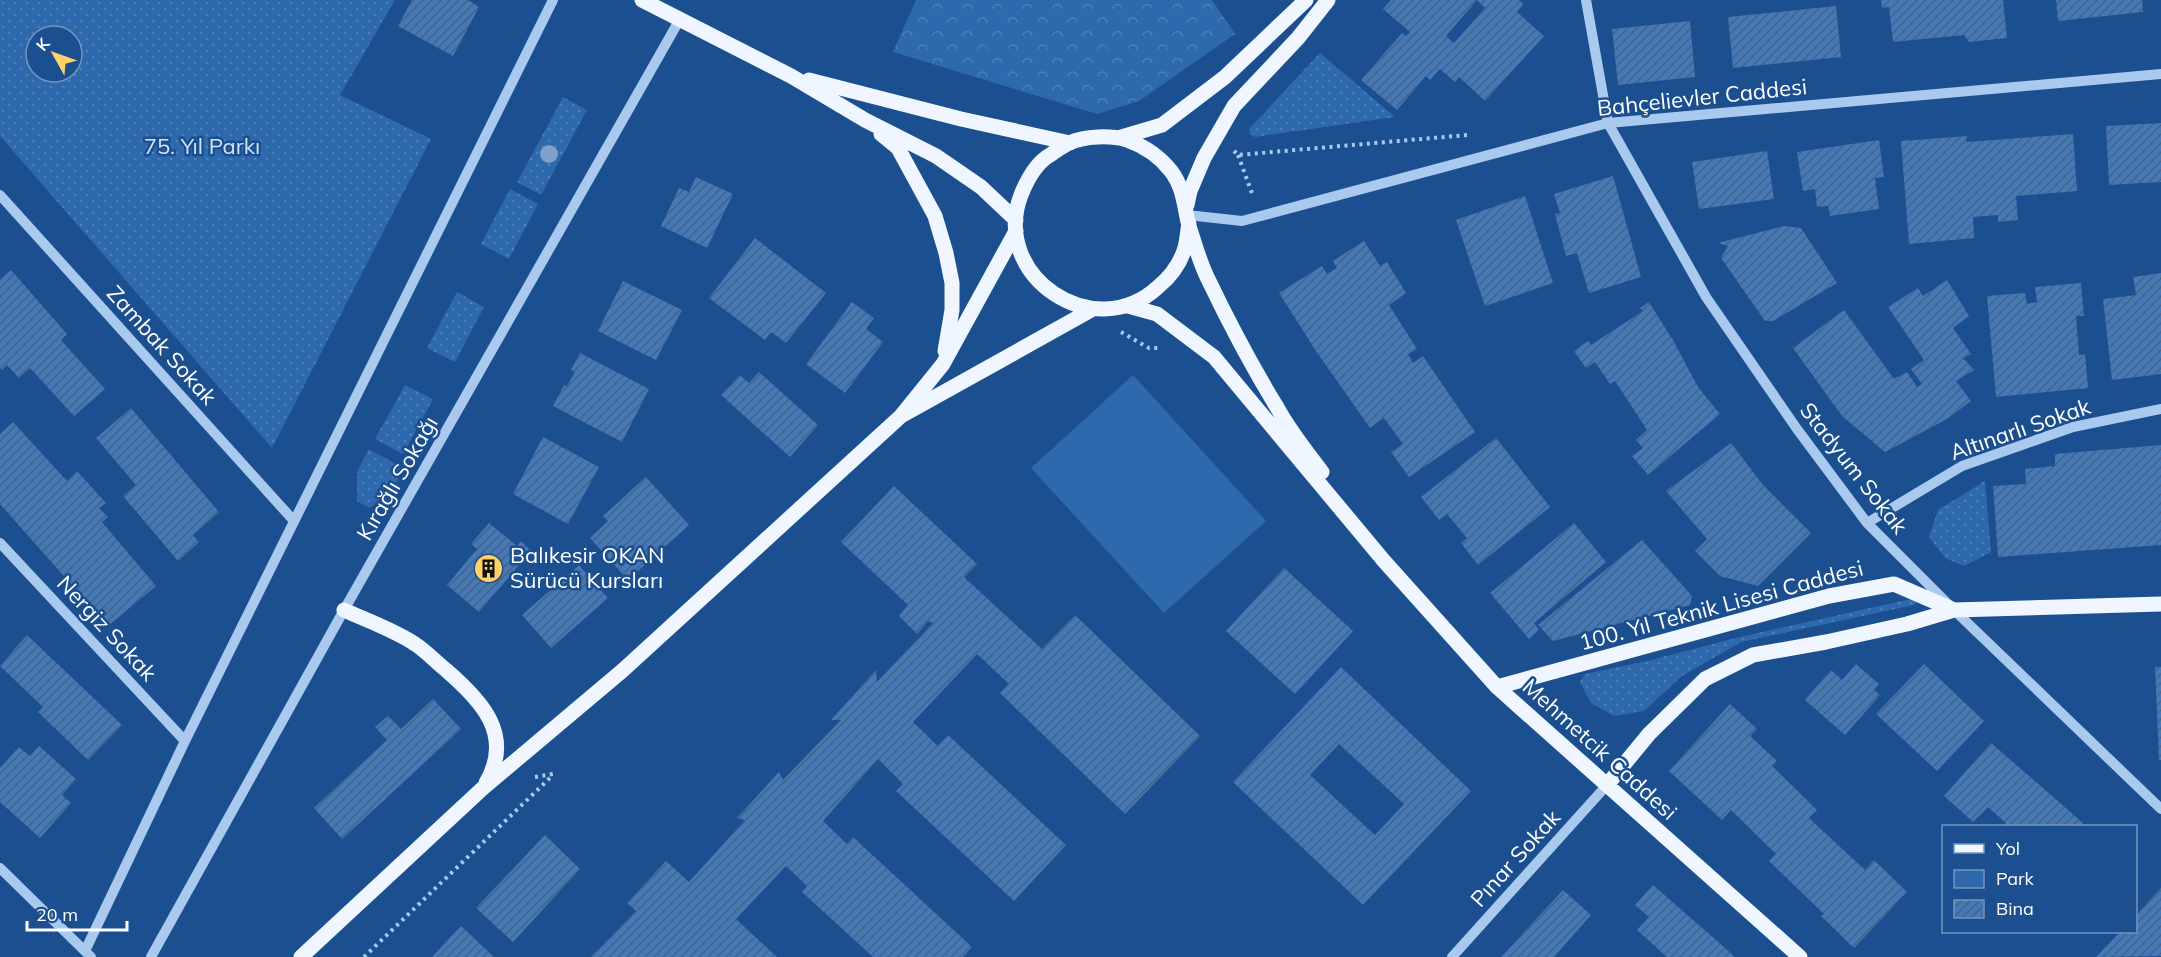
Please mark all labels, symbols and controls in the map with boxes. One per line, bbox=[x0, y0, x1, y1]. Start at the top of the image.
north arrow bbox=[24, 24, 84, 84]
text: K bbox=[31, 33, 54, 55]
street label: Bahçelievler Caddesi bbox=[1596, 72, 1808, 122]
park label: 75. Yıl Parkı bbox=[144, 132, 260, 160]
street label: Zambak Sokak bbox=[101, 280, 223, 411]
street label: Altınarlı Sokak bbox=[1946, 392, 2095, 466]
street label: Stadyum Sokak bbox=[1794, 397, 1914, 540]
street label: Kırağlı Sokağı bbox=[350, 411, 444, 545]
place label: Balıkesir OKAN Sürücü Kursları bbox=[510, 541, 664, 594]
building icon: Balıkesir OKAN Sürücü Kursları bbox=[473, 552, 505, 584]
street label: 100. Yıl Teknik Lisesi Caddesi bbox=[1576, 554, 1866, 656]
street label: Nergiz Sokak bbox=[51, 569, 163, 687]
street label: Mehmetcik Caddesi bbox=[1517, 672, 1683, 826]
street label: Pınar Sokak bbox=[1464, 803, 1566, 912]
legend bbox=[1942, 825, 2137, 933]
text: Yol bbox=[1995, 837, 2020, 860]
text: Park bbox=[1996, 867, 2035, 890]
scale bar bbox=[27, 894, 128, 932]
text: Bina bbox=[1996, 897, 2034, 920]
text: 20 m bbox=[36, 903, 78, 926]

